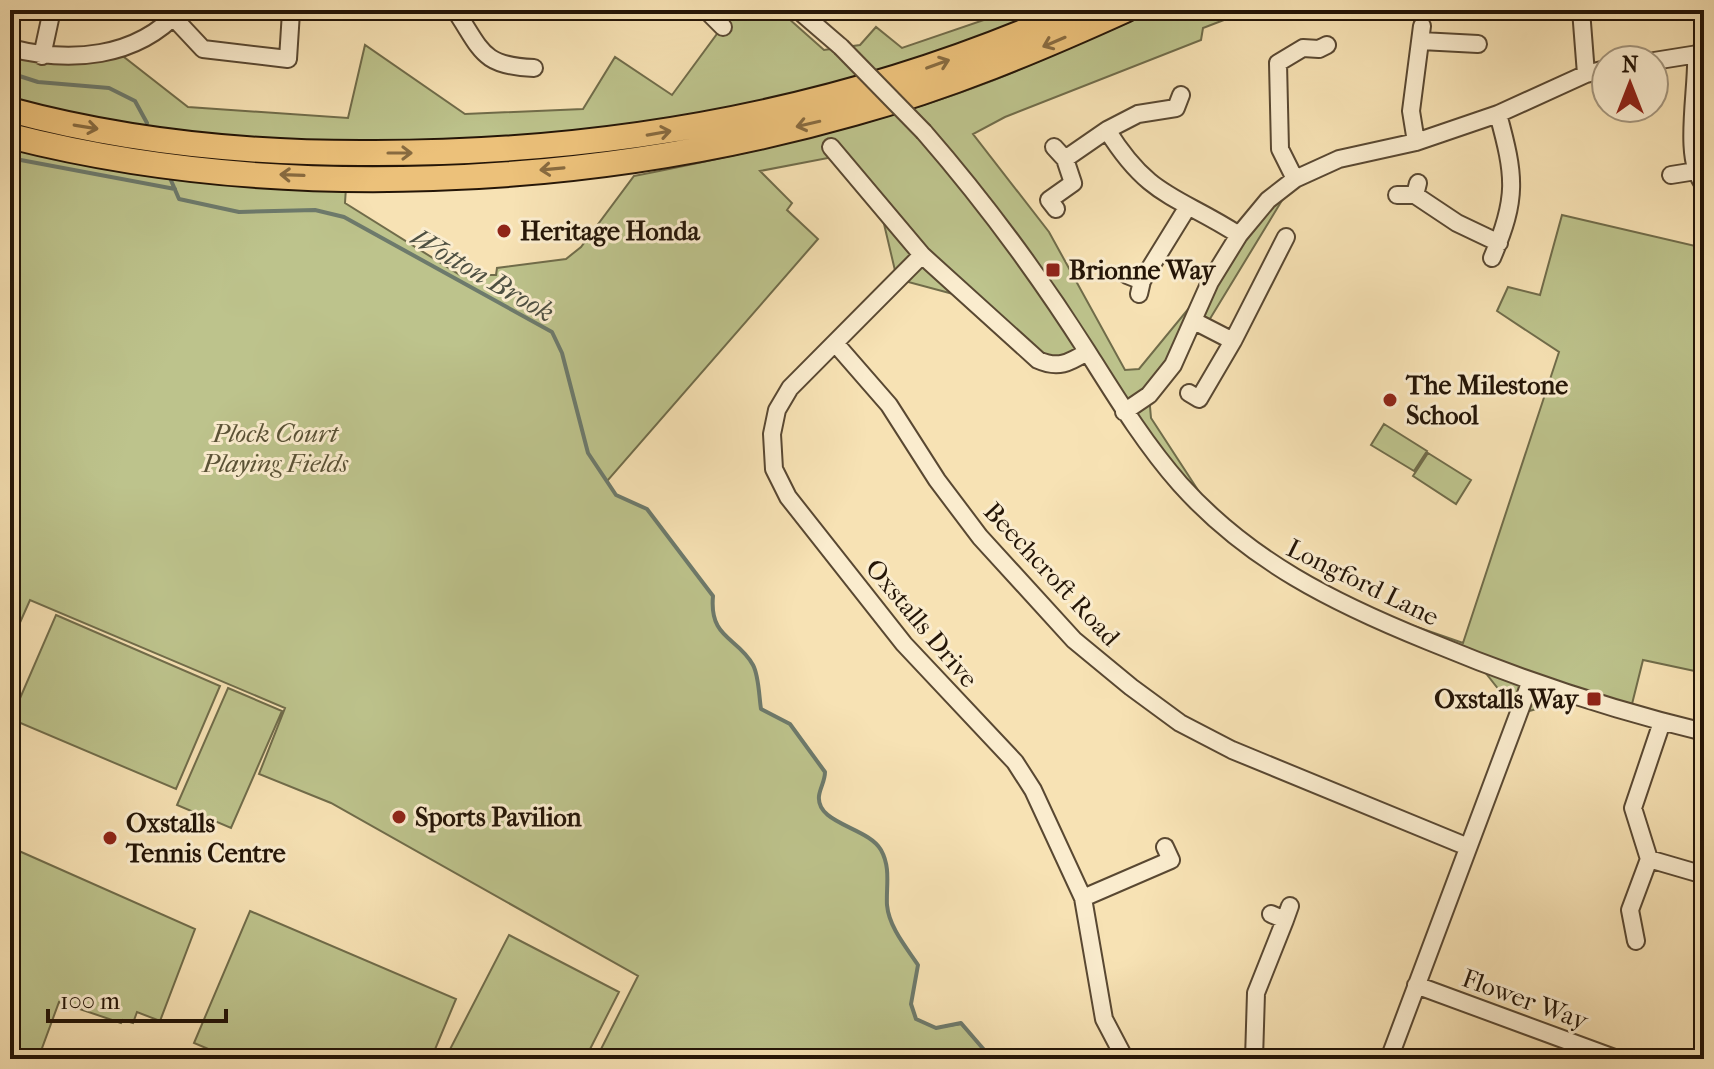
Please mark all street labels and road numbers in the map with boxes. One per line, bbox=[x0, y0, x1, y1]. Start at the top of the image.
street label: Beechcroft Road bbox=[977, 496, 1127, 653]
street label: Longford Lane bbox=[1282, 532, 1444, 633]
street label: Oxstalls Drive bbox=[859, 553, 984, 694]
street label: Flower Way bbox=[1458, 962, 1593, 1037]

